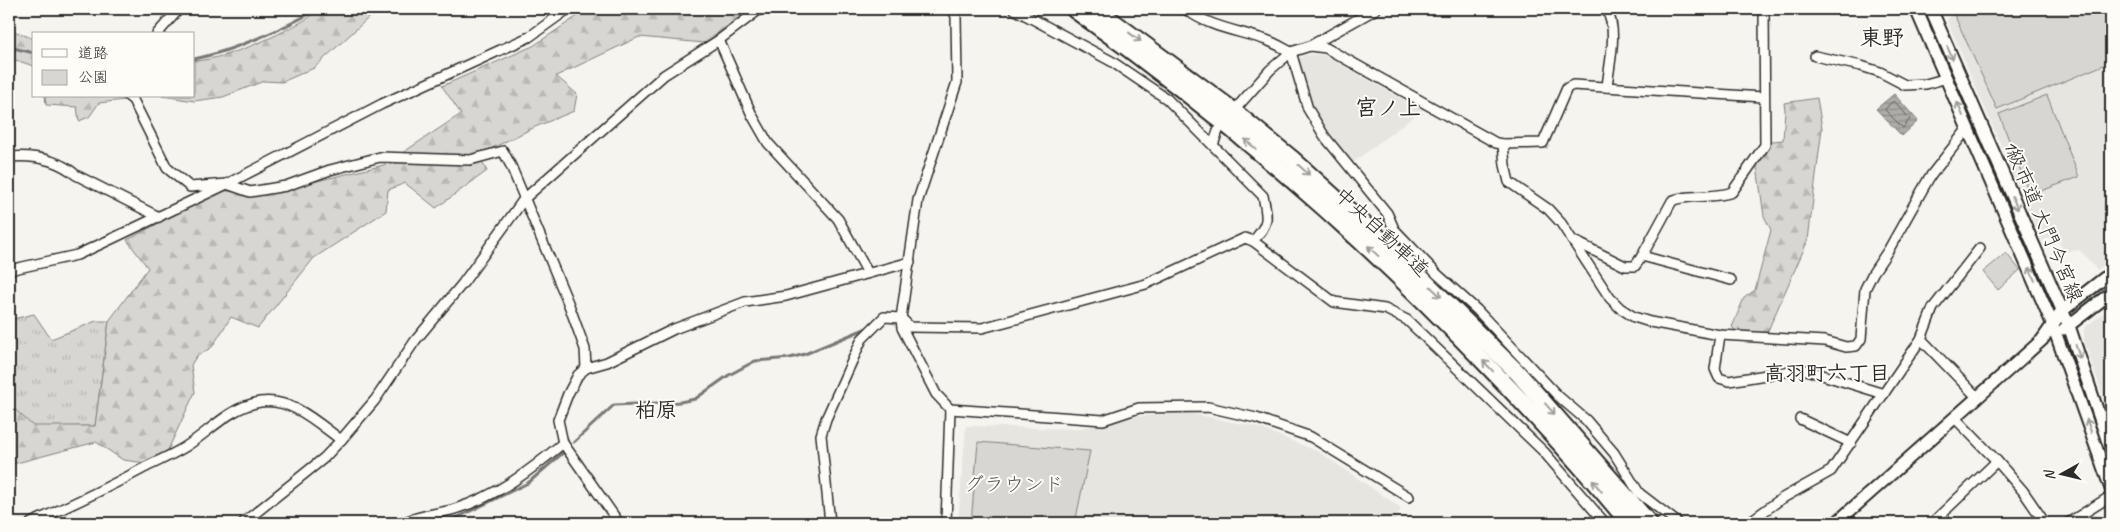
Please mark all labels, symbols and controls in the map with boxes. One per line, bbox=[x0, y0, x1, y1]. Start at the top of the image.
district label: 東野 bbox=[1860, 24, 1904, 52]
legend bbox=[32, 32, 195, 98]
one-way arrow bbox=[1128, 32, 1141, 43]
text: 道路 bbox=[78, 44, 108, 63]
one-way arrow bbox=[1946, 45, 1956, 60]
text: 公園 bbox=[78, 68, 108, 87]
district label: 宮ノ上 bbox=[1355, 94, 1421, 122]
one-way arrow bbox=[1955, 102, 1964, 117]
street label: 1級市道 大門今宮線 bbox=[1998, 136, 2088, 306]
one-way arrow bbox=[1244, 139, 1257, 150]
one-way arrow bbox=[1298, 164, 1311, 176]
street label: 中央自動車道 bbox=[1330, 182, 1434, 282]
one-way arrow bbox=[2010, 195, 2020, 210]
one-way arrow bbox=[1366, 245, 1379, 257]
one-way arrow bbox=[2027, 267, 2037, 282]
one-way arrow bbox=[1430, 286, 1443, 298]
one-way arrow bbox=[2074, 344, 2083, 359]
one-way arrow bbox=[1482, 359, 1494, 372]
district label: 高羽町六丁目 bbox=[1764, 360, 1890, 386]
district label: 柏原 bbox=[635, 397, 677, 423]
one-way arrow bbox=[1544, 402, 1556, 415]
one-way arrow bbox=[2084, 419, 2093, 435]
north arrow bbox=[2038, 450, 2088, 500]
text: N bbox=[2040, 468, 2059, 481]
park label: グラウンド bbox=[964, 472, 1064, 497]
one-way arrow bbox=[1592, 480, 1603, 493]

